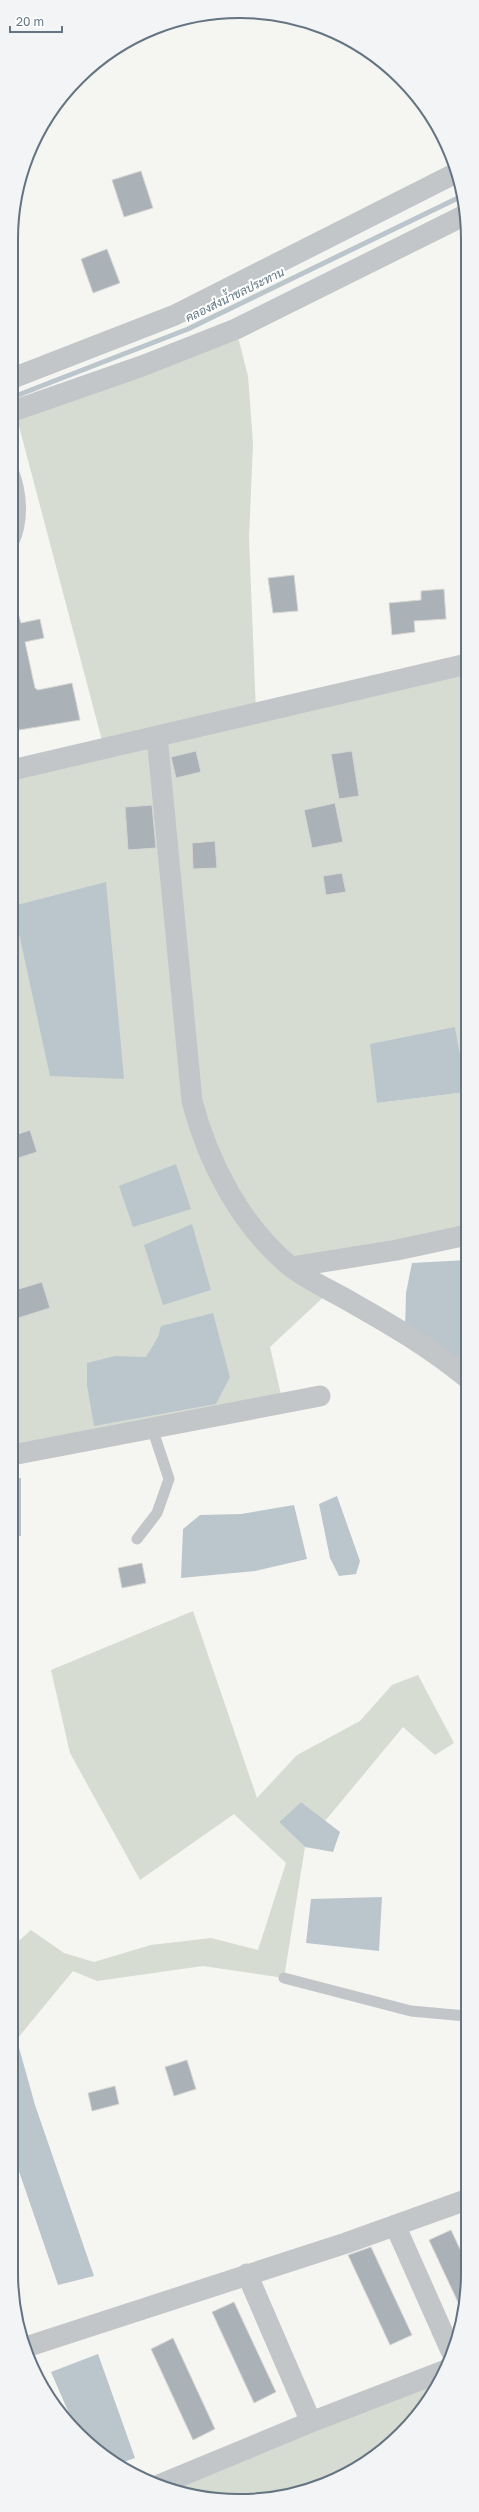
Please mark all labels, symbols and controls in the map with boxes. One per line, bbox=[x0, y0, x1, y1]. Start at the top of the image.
scale bar bbox=[10, 8, 62, 34]
text: 20 m bbox=[16, 14, 44, 29]
water label: คลองส่งน้ำชลประทาน bbox=[182, 261, 287, 325]

